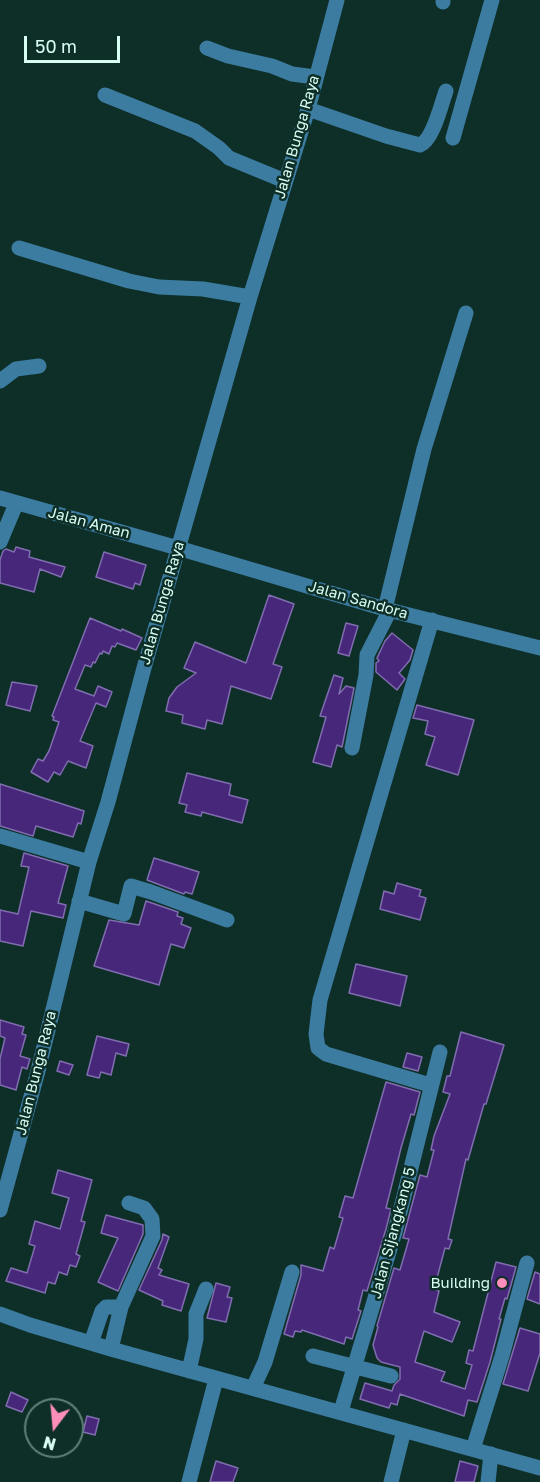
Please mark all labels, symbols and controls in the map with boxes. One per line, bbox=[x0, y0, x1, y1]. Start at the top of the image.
scale bar bbox=[27, 24, 123, 62]
text: 50 m bbox=[35, 35, 77, 57]
street label: Jalan Bunga Raya bbox=[271, 73, 323, 201]
street label: Jalan Aman bbox=[46, 503, 132, 543]
street label: Jalan Bunga Raya bbox=[136, 539, 188, 667]
street label: Jalan Sandora bbox=[306, 577, 410, 623]
street label: Jalan Bunga Raya bbox=[12, 1009, 60, 1137]
street label: Jalan Sijangkang 5 bbox=[367, 1165, 419, 1301]
place label: Building bbox=[431, 1274, 490, 1292]
marker: Building bbox=[495, 1276, 509, 1290]
north arrow bbox=[24, 1398, 84, 1458]
text: N bbox=[41, 1432, 58, 1455]

